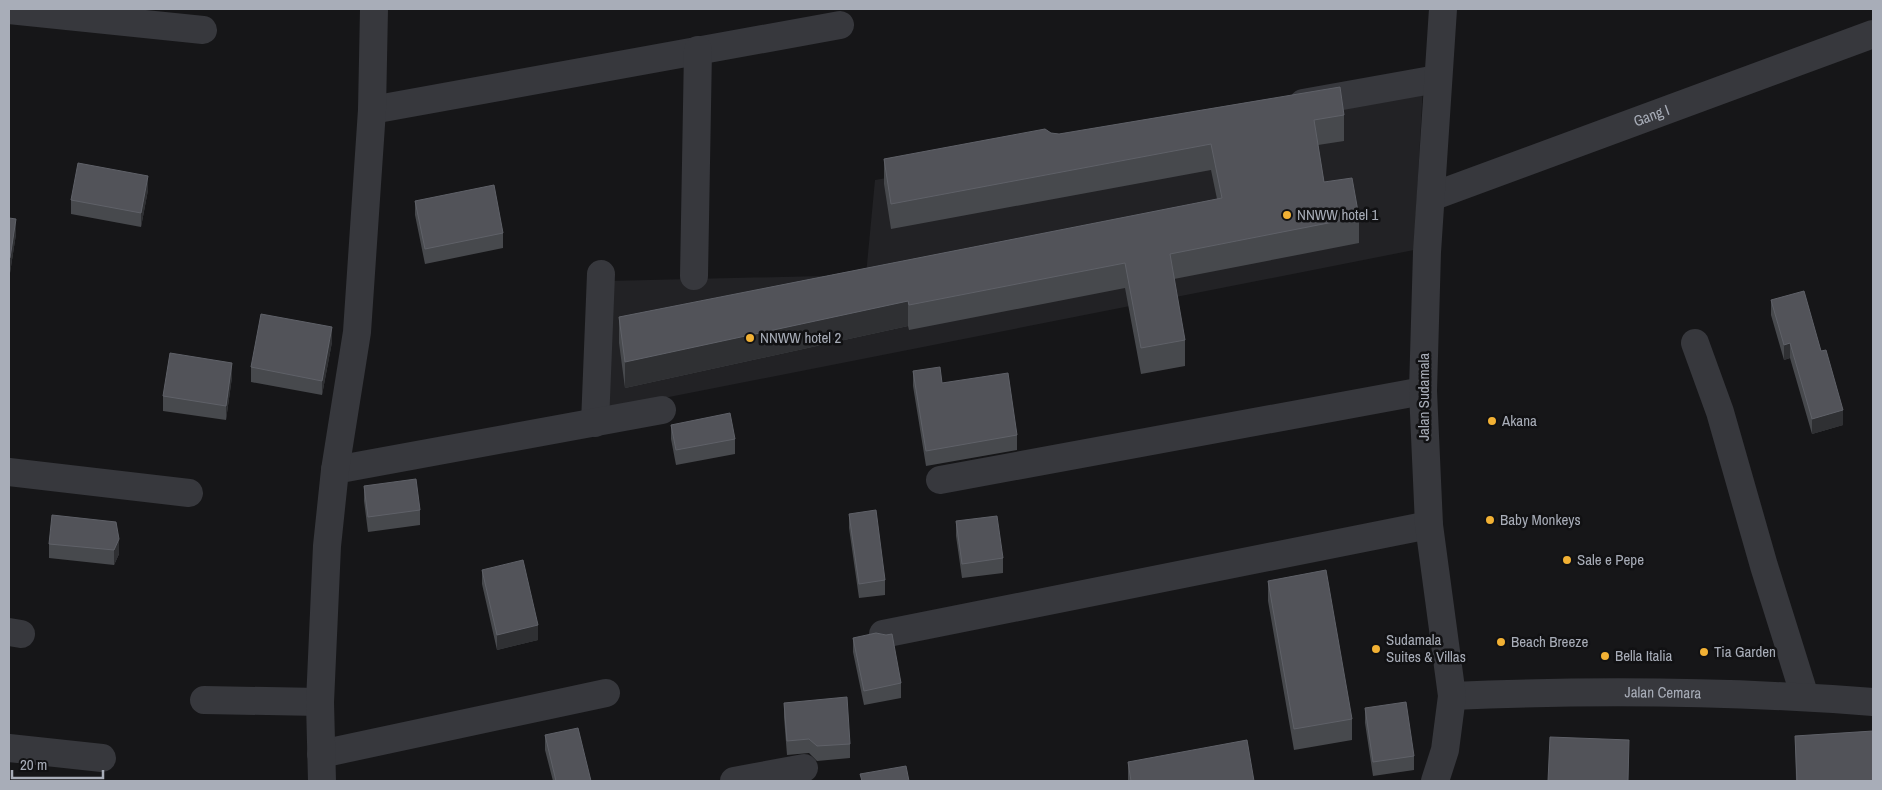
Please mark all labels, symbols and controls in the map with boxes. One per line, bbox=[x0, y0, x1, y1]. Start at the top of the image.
street label: Gang I bbox=[1630, 99, 1672, 131]
place label: NNWW hotel 1 bbox=[1297, 204, 1378, 225]
marker: NNWW hotel 1 bbox=[1281, 209, 1293, 221]
place label: NNWW hotel 2 bbox=[760, 327, 841, 348]
marker: NNWW hotel 2 bbox=[744, 332, 756, 344]
street label: Jalan Sudamala bbox=[1413, 353, 1434, 441]
place label: Akana bbox=[1501, 410, 1537, 431]
marker: Akana bbox=[1486, 415, 1498, 427]
place label: Baby Monkeys bbox=[1500, 509, 1581, 530]
marker: Baby Monkeys bbox=[1484, 514, 1496, 526]
place label: Sale e Pepe bbox=[1577, 549, 1644, 570]
marker: Sale e Pepe bbox=[1561, 554, 1573, 566]
place label: Sudamala Suites & Villas bbox=[1386, 629, 1466, 667]
place label: Beach Breeze bbox=[1511, 631, 1588, 652]
marker: Beach Breeze bbox=[1495, 636, 1507, 648]
place label: Tia Garden bbox=[1714, 641, 1776, 662]
marker: Sudamala Suites & Villas bbox=[1370, 643, 1382, 655]
place label: Bella Italia bbox=[1615, 645, 1673, 666]
marker: Tia Garden bbox=[1698, 646, 1710, 658]
marker: Bella Italia bbox=[1599, 650, 1611, 662]
street label: Jalan Cemara bbox=[1625, 681, 1702, 703]
scale bar bbox=[12, 748, 104, 780]
text: 20 m bbox=[20, 754, 47, 775]

